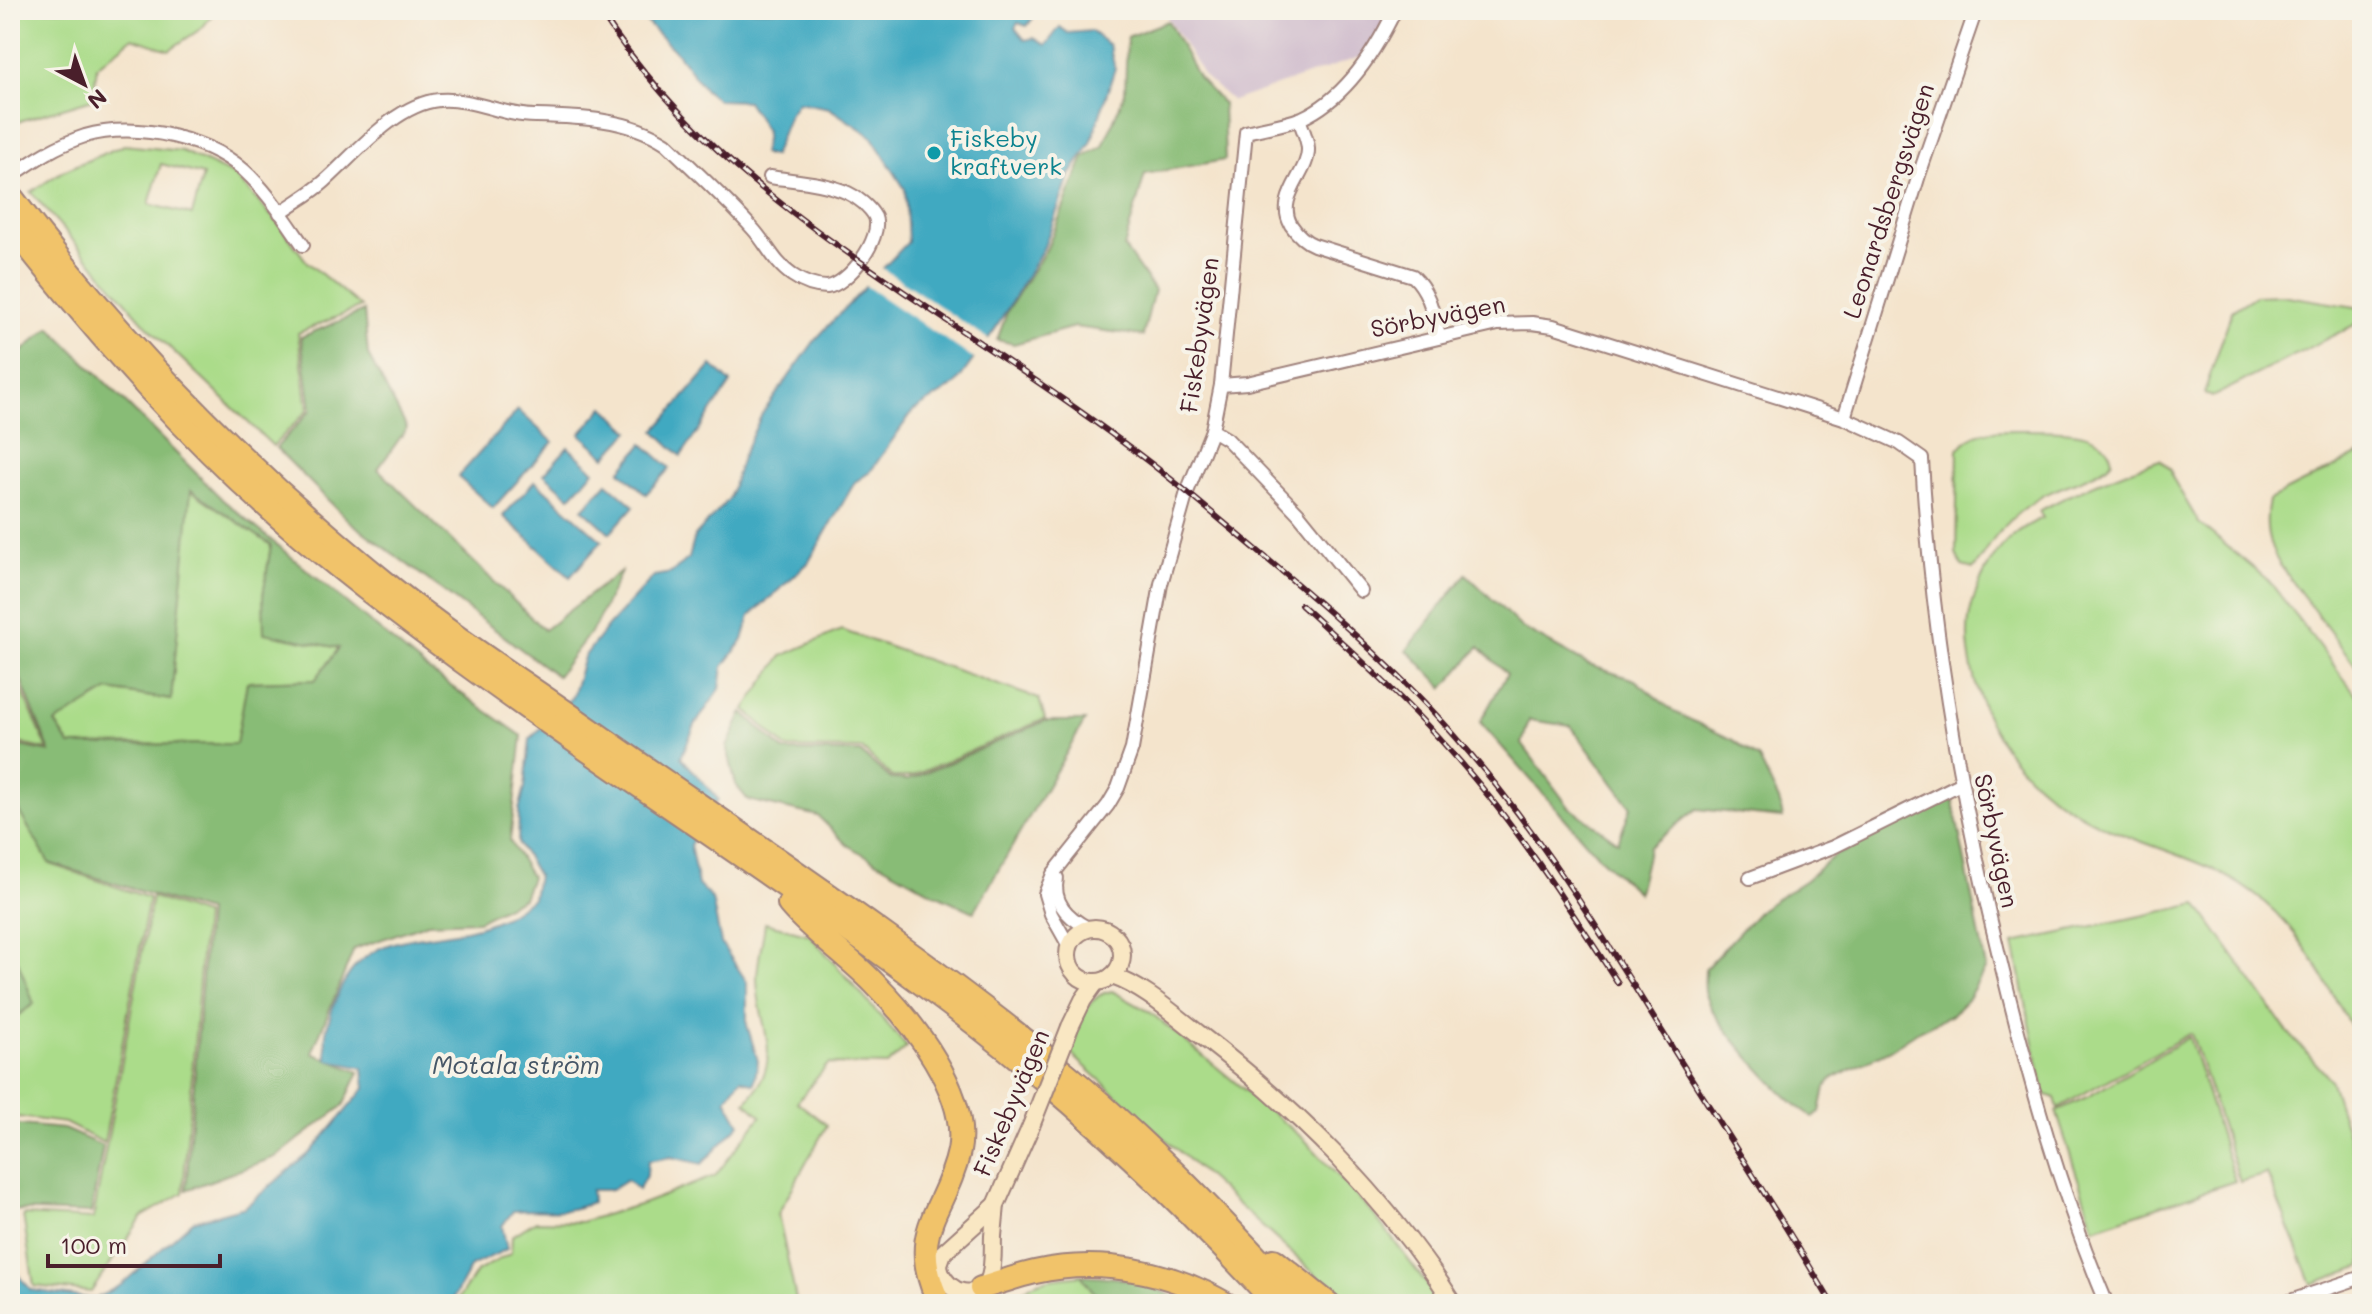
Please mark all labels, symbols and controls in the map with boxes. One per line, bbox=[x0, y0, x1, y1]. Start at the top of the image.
north arrow bbox=[44, 44, 124, 124]
street label: Leonardsbergsvägen bbox=[1835, 79, 1940, 322]
text: N bbox=[82, 83, 113, 116]
place label: Fiskeby kraftverk bbox=[950, 122, 1062, 181]
marker: Fiskeby kraftverk bbox=[925, 144, 943, 162]
street label: Fiskebyvägen bbox=[1172, 255, 1225, 414]
street label: Sörbyvägen bbox=[1368, 287, 1508, 344]
street label: Sörbyvägen bbox=[1968, 771, 2027, 911]
street label: Fiskebyvägen bbox=[966, 1024, 1055, 1181]
water label: Motala ström bbox=[432, 1047, 600, 1081]
scale bar bbox=[48, 1218, 220, 1268]
text: 100 m bbox=[60, 1229, 127, 1260]

